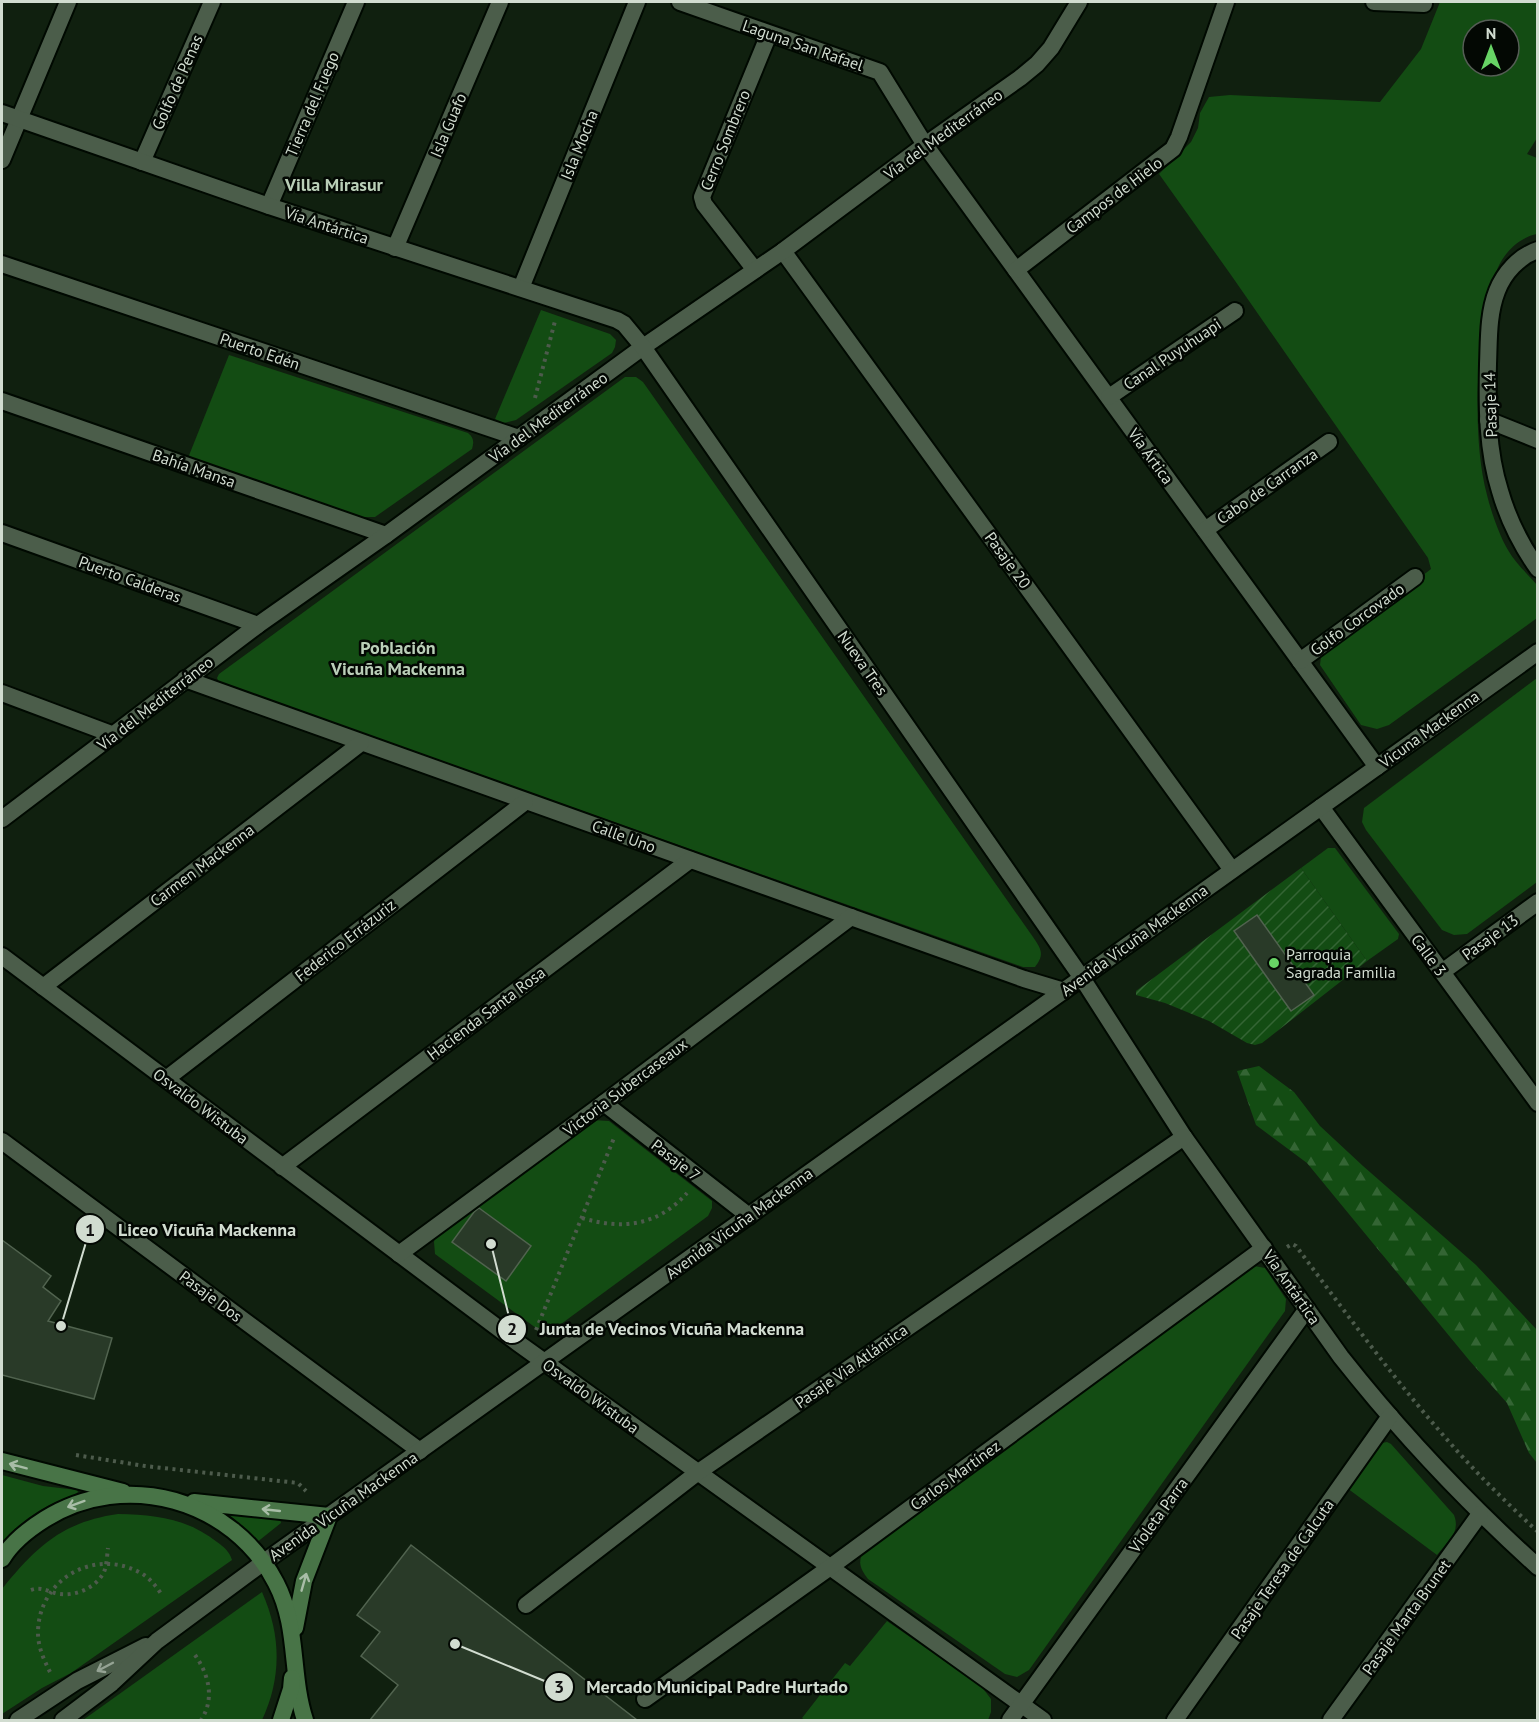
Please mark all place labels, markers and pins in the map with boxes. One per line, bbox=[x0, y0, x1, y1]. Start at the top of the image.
place label: Parroquia Sagrada Familia bbox=[1286, 944, 1396, 982]
marker: Parroquia Sagrada Familia bbox=[1267, 956, 1281, 970]
callout: Liceo Vicuña Mackenna bbox=[75, 1211, 308, 1247]
callout: Junta de Vecinos Vicuña Mackenna bbox=[497, 1311, 816, 1347]
callout: Mercado Municipal Padre Hurtado bbox=[544, 1669, 859, 1705]

